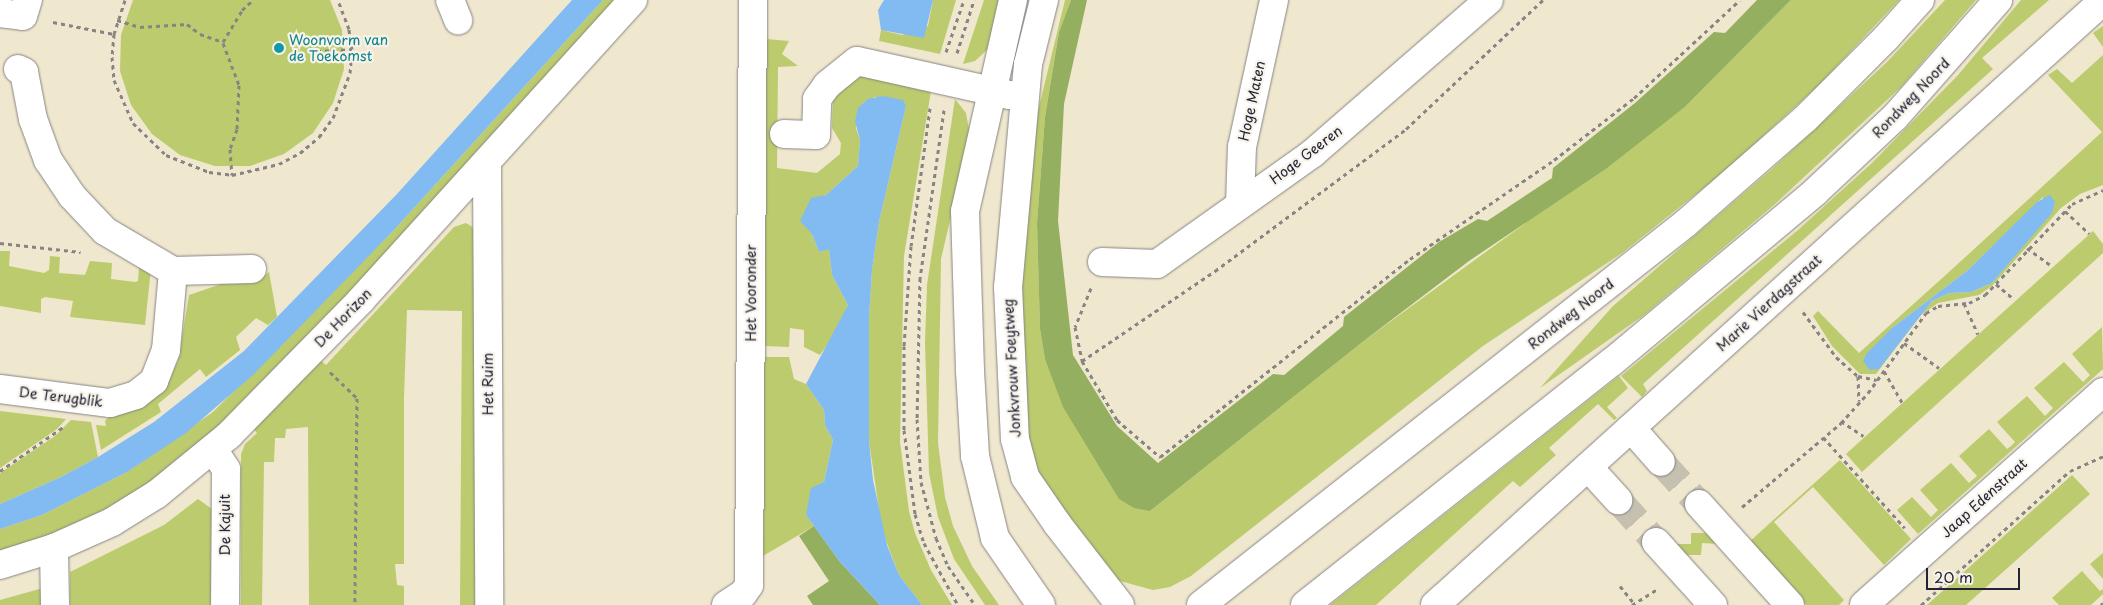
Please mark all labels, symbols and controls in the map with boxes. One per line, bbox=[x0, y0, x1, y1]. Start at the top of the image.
place label: Woonvorm van de Toekomst bbox=[289, 32, 389, 64]
marker: Woonvorm van de Toekomst bbox=[273, 42, 285, 54]
street label: Rondweg Noord bbox=[1868, 54, 1954, 142]
street label: Hoge Maten bbox=[1235, 59, 1269, 143]
street label: Hoge Geeren bbox=[1266, 122, 1346, 188]
street label: Het Vooronder bbox=[743, 244, 759, 342]
street label: Marie Vierdagstraat bbox=[1713, 251, 1825, 355]
street label: Rondweg Noord bbox=[1524, 275, 1618, 353]
street label: De Horizon bbox=[311, 285, 375, 351]
street label: Jonkvrouw Foeytweg bbox=[1000, 298, 1024, 438]
street label: Het Ruim bbox=[480, 353, 496, 415]
street label: De Terugblik bbox=[18, 383, 104, 411]
street label: Jaap Edenstraat bbox=[1937, 455, 2031, 541]
street label: De Kajuit bbox=[217, 494, 233, 556]
scale bar bbox=[1928, 558, 2022, 590]
text: 20 m bbox=[1934, 565, 1973, 588]

